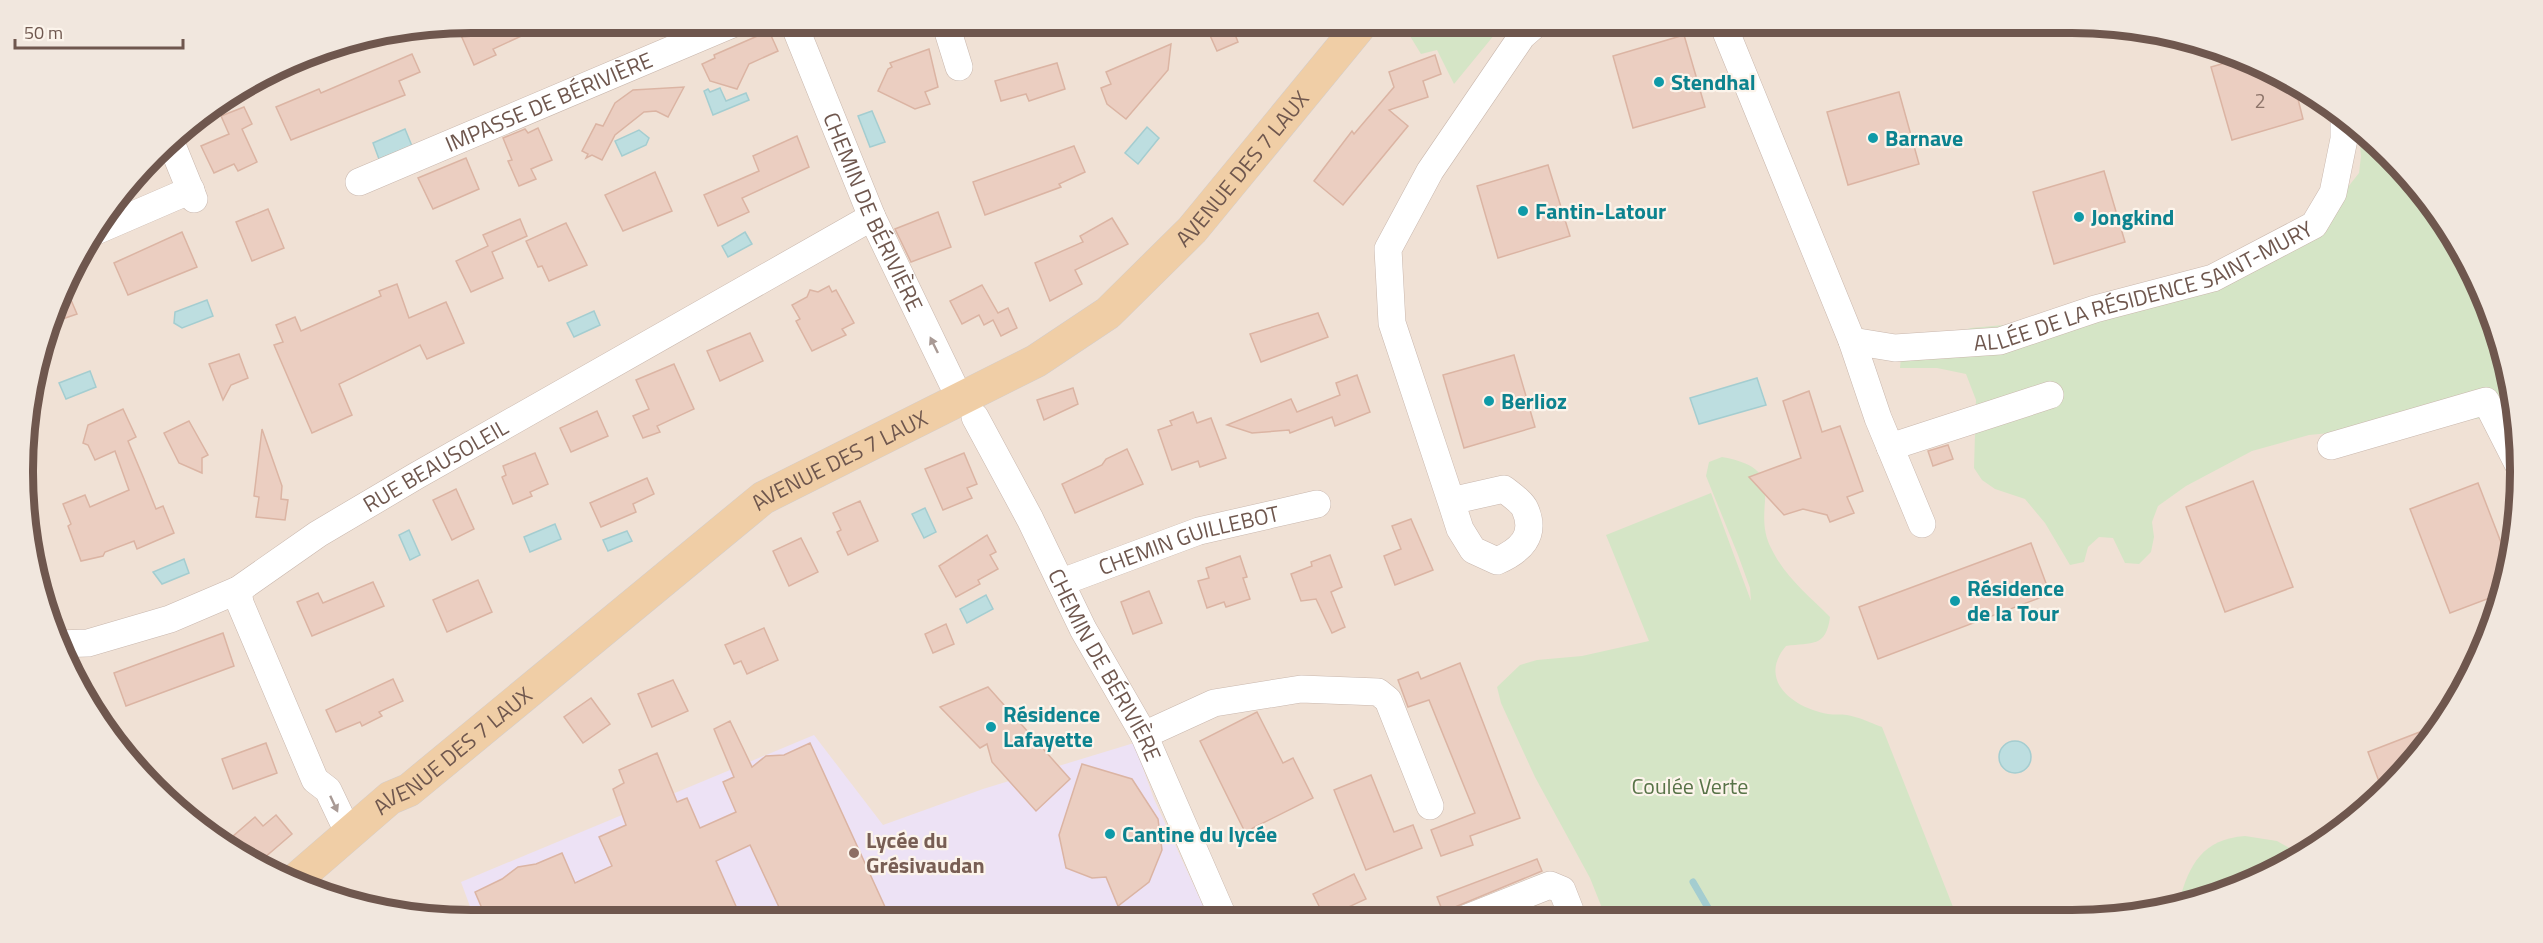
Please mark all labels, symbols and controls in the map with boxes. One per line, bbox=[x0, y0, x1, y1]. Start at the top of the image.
scale bar bbox=[15, 12, 183, 50]
text: 50 m bbox=[24, 19, 63, 46]
street label: IMPASSE DE BÉRIVIÈRE bbox=[440, 43, 658, 161]
place label: Stendhal bbox=[1671, 65, 1756, 99]
marker: Stendhal bbox=[1652, 75, 1666, 89]
street label: AVENUE DES 7 LAUX bbox=[1167, 83, 1317, 255]
house number: 2 bbox=[2254, 85, 2266, 116]
street label: CHEMIN DE BÉRIVIÈRE bbox=[814, 107, 932, 317]
place label: Barnave bbox=[1885, 121, 1963, 155]
marker: Barnave bbox=[1866, 131, 1880, 145]
place label: Fantin-Latour bbox=[1535, 194, 1666, 228]
place label: Jongkind bbox=[2091, 200, 2174, 234]
marker: Fantin-Latour bbox=[1516, 204, 1530, 218]
marker: Jongkind bbox=[2072, 210, 2086, 224]
street label: ALLÉE DE LA RÉSIDENCE SAINT-MURY bbox=[1973, 212, 2319, 360]
one-way arrow bbox=[929, 336, 938, 353]
place label: Berlioz bbox=[1501, 384, 1567, 418]
marker: Berlioz bbox=[1482, 394, 1496, 408]
street label: AVENUE DES 7 LAUX bbox=[743, 401, 933, 519]
street label: RUE BEAUSOLEIL bbox=[356, 410, 515, 521]
street label: CHEMIN GUILLEBOT bbox=[1093, 496, 1283, 584]
street label: CHEMIN DE BÉRIVIÈRE bbox=[1039, 563, 1170, 767]
place label: Résidence de la Tour bbox=[1967, 571, 2064, 630]
marker: Résidence de la Tour bbox=[1948, 594, 1962, 608]
street label: AVENUE DES 7 LAUX bbox=[365, 678, 539, 823]
place label: Résidence Lafayette bbox=[1003, 697, 1100, 756]
marker: Résidence Lafayette bbox=[984, 720, 998, 734]
park label: Coulée Verte bbox=[1632, 769, 1748, 803]
one-way arrow bbox=[329, 795, 339, 813]
place label: Cantine du lycée bbox=[1122, 817, 1277, 851]
place label: Lycée du Grésivaudan bbox=[866, 823, 985, 882]
marker: Cantine du lycée bbox=[1103, 827, 1117, 841]
marker: Lycée du Grésivaudan bbox=[847, 846, 861, 860]

